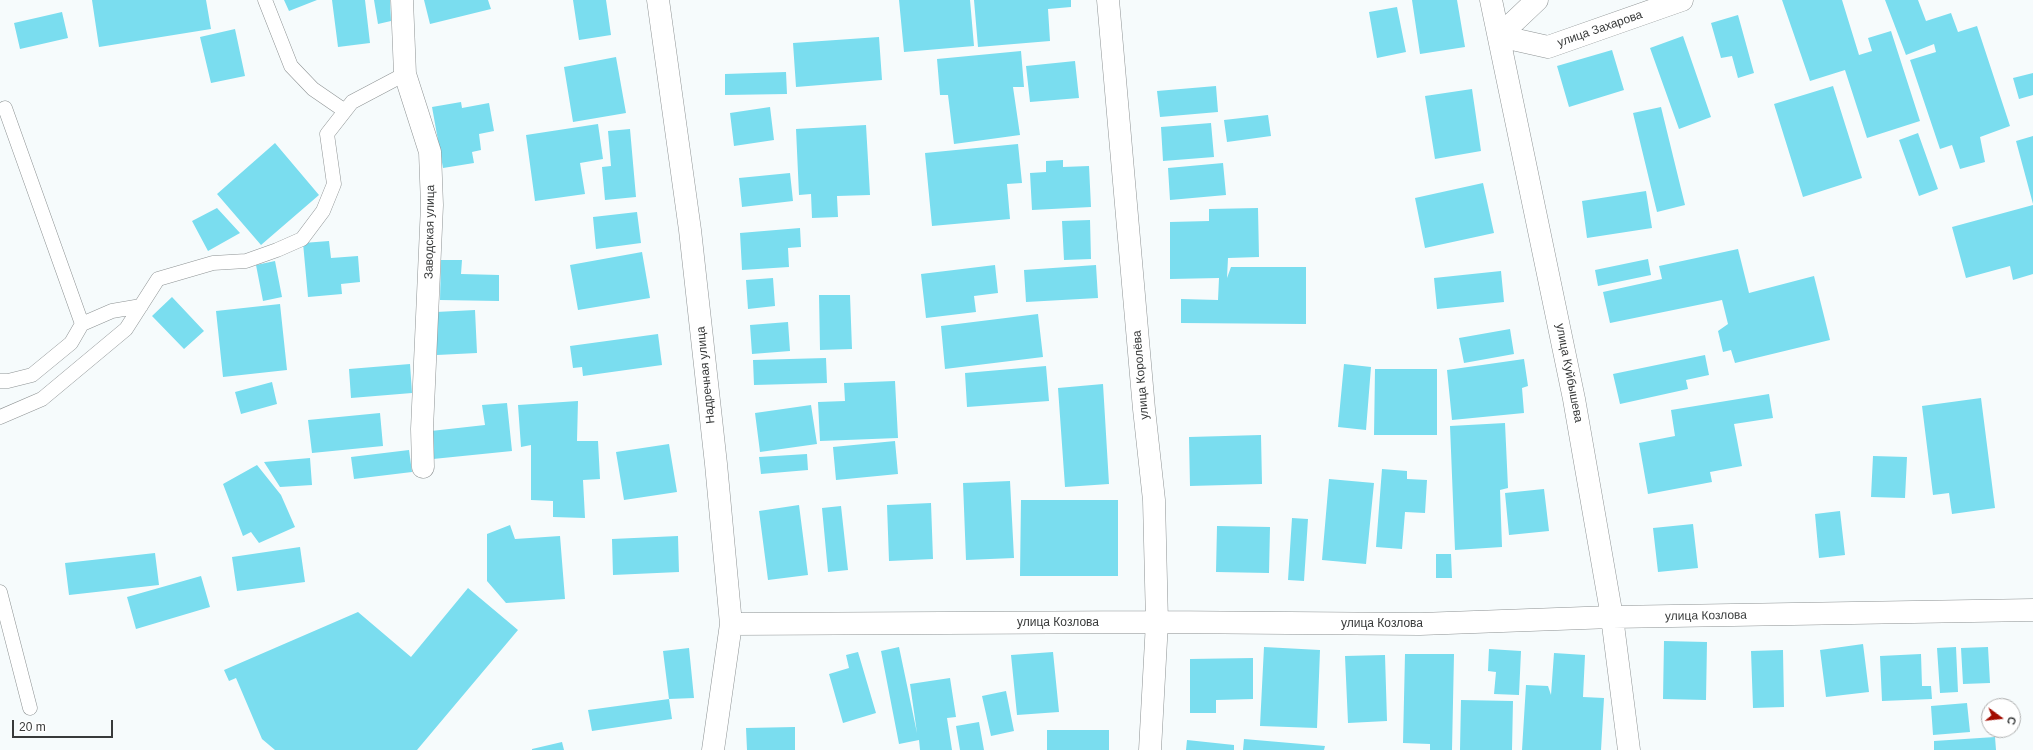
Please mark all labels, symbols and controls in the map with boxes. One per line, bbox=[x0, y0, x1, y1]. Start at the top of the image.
street label: улица Захарова bbox=[1556, 8, 1644, 50]
street label: Заводская улица bbox=[422, 185, 438, 279]
street label: улица Куйбышева bbox=[1552, 322, 1586, 424]
street label: Надречная улица bbox=[694, 326, 718, 424]
street label: улица Королёва bbox=[1130, 330, 1152, 420]
street label: улица Козлова bbox=[1665, 608, 1747, 624]
street label: улица Козлова bbox=[1017, 616, 1099, 630]
street label: улица Козлова bbox=[1341, 617, 1423, 631]
north arrow bbox=[1981, 698, 2021, 738]
scale bar bbox=[14, 712, 115, 738]
text: С bbox=[2005, 715, 2018, 726]
text: 20 m bbox=[19, 720, 46, 734]

